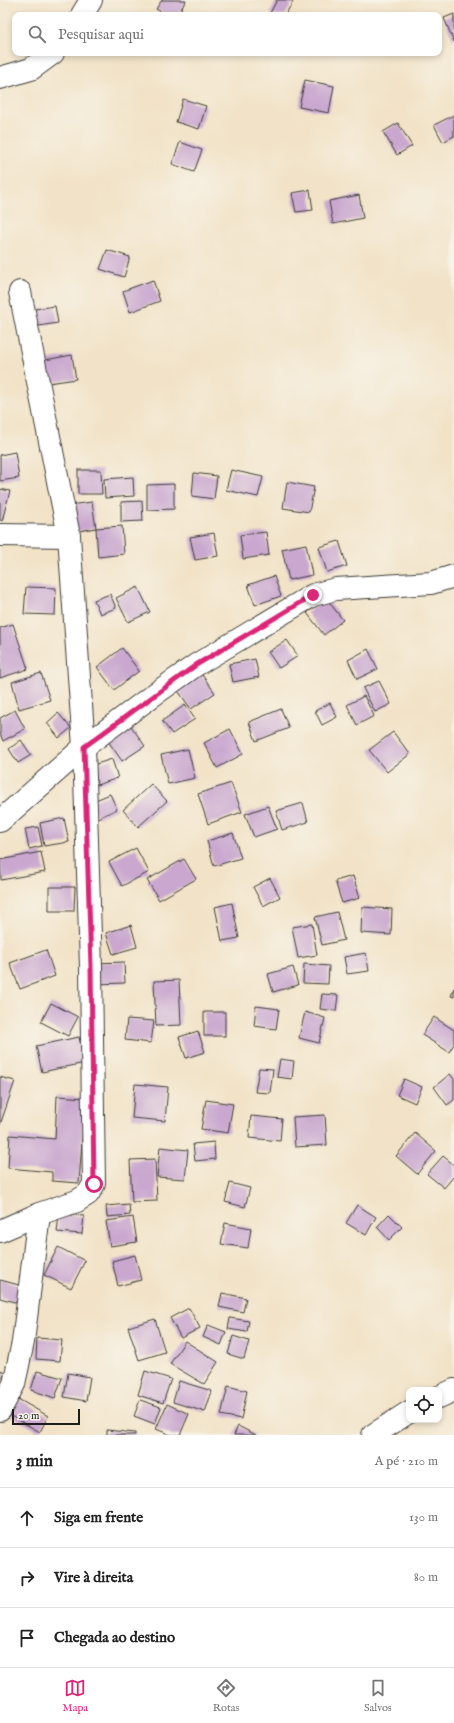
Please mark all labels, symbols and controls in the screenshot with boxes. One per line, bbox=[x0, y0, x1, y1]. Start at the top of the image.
search box bbox=[12, 12, 442, 56]
icon: search bbox=[26, 23, 48, 45]
text: Pesquisar aqui bbox=[58, 25, 144, 44]
route end bbox=[304, 586, 322, 604]
route start bbox=[85, 1175, 103, 1193]
map controls bbox=[406, 1387, 442, 1423]
button: locate bbox=[406, 1387, 442, 1423]
scale bar bbox=[12, 1407, 80, 1426]
text: 20 m bbox=[18, 1409, 39, 1423]
text: 3 min bbox=[16, 1451, 53, 1472]
text: A pé · 210 m bbox=[375, 1453, 438, 1470]
icon: ahead bbox=[16, 1507, 38, 1529]
text: Siga em frente bbox=[54, 1508, 143, 1527]
text: 130 m bbox=[409, 1509, 438, 1526]
icon: right bbox=[16, 1567, 38, 1589]
text: Vire à direita bbox=[54, 1568, 133, 1587]
text: 80 m bbox=[414, 1569, 438, 1586]
icon: arrive bbox=[16, 1627, 38, 1649]
text: Chegada ao destino bbox=[54, 1628, 175, 1647]
tab: Mapa bbox=[62, 1677, 88, 1715]
tab: Rotas bbox=[213, 1677, 239, 1715]
tab: Salvos bbox=[364, 1677, 392, 1715]

